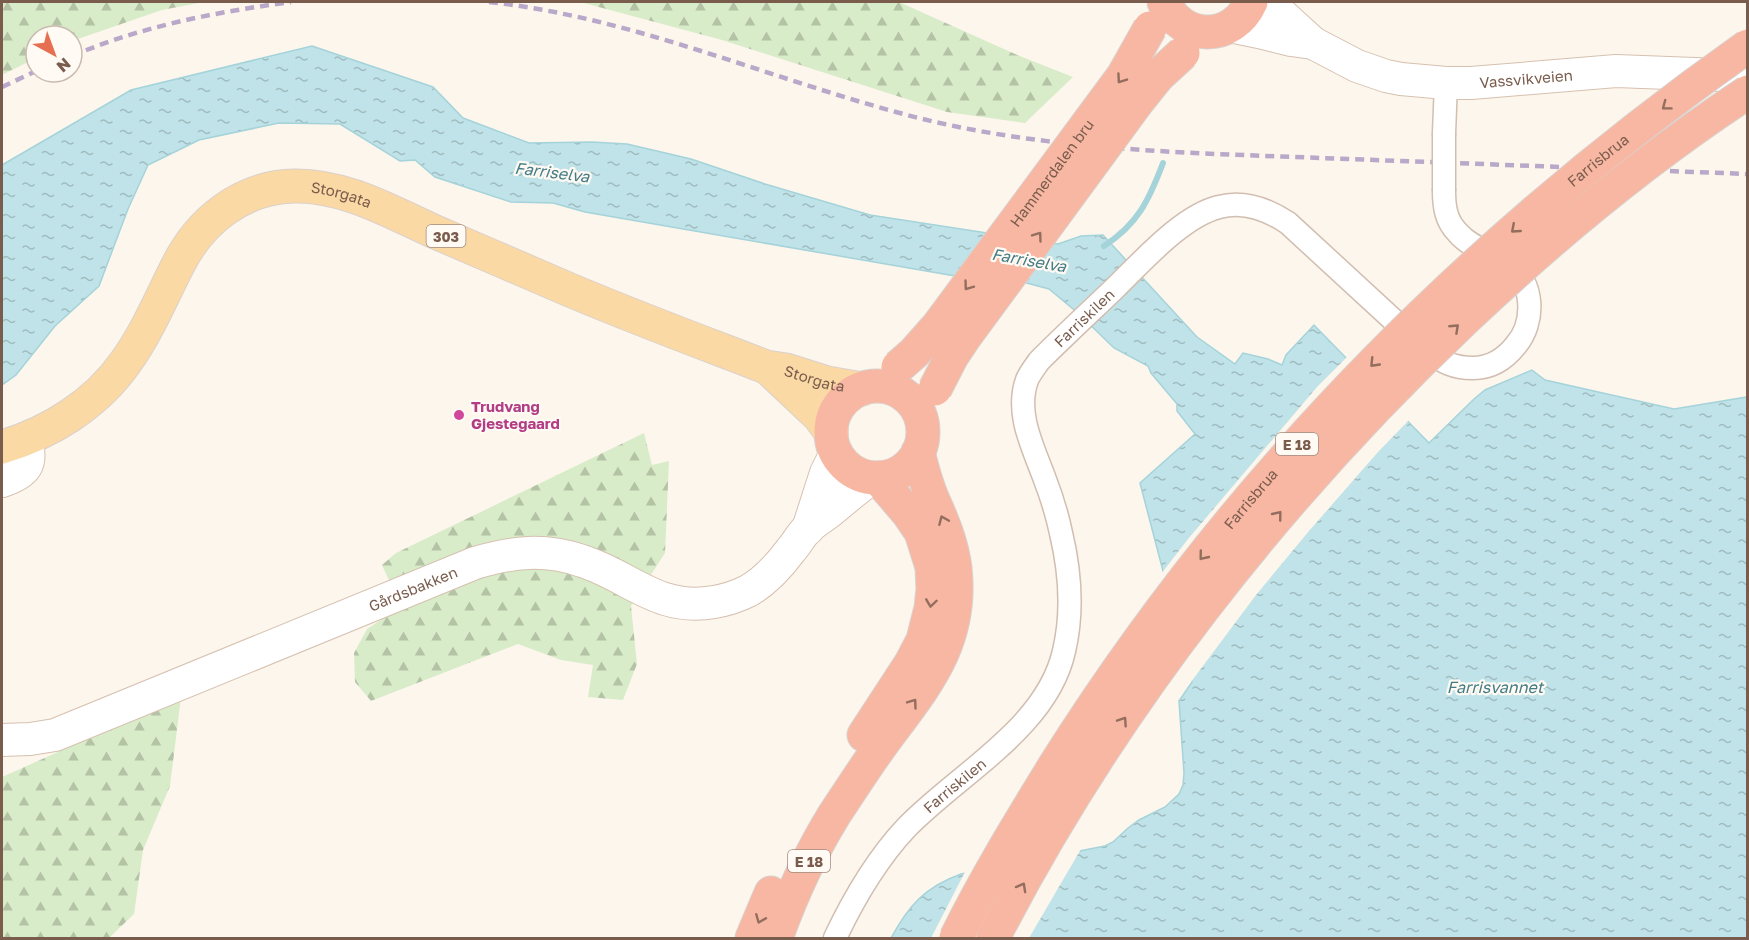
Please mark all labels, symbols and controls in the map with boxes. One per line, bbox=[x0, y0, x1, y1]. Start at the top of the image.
north arrow bbox=[24, 24, 84, 84]
text: N bbox=[53, 54, 75, 77]
street label: Vassvikveien bbox=[1479, 66, 1573, 91]
one-way arrow bbox=[1117, 72, 1128, 83]
one-way arrow bbox=[1662, 98, 1673, 109]
street label: Hammerdalen bru bbox=[1006, 116, 1097, 230]
street label: Farrisbrua bbox=[1564, 130, 1632, 190]
water label: Farriselva bbox=[514, 157, 591, 187]
street label: Storgata bbox=[310, 178, 374, 211]
one-way arrow bbox=[1511, 222, 1522, 233]
road number: 303 bbox=[426, 225, 466, 247]
one-way arrow bbox=[1031, 232, 1042, 243]
water label: Farriselva bbox=[990, 244, 1069, 277]
one-way arrow bbox=[964, 280, 975, 291]
street label: Farriskilen bbox=[1050, 285, 1118, 350]
one-way arrow bbox=[1448, 324, 1459, 335]
one-way arrow bbox=[1370, 355, 1381, 366]
street label: Storgata bbox=[782, 361, 846, 395]
place label: Trudvang Gjestegaard bbox=[471, 397, 560, 432]
marker: Trudvang Gjestegaard bbox=[452, 408, 466, 422]
road number: E 18 bbox=[1276, 433, 1318, 455]
street label: Farrisbrua bbox=[1220, 465, 1281, 532]
one-way arrow bbox=[1271, 511, 1282, 522]
one-way arrow bbox=[938, 516, 950, 527]
one-way arrow bbox=[1200, 549, 1211, 560]
street label: Gårdsbakken bbox=[366, 562, 460, 615]
one-way arrow bbox=[925, 599, 937, 608]
water label: Farrisvannet bbox=[1447, 677, 1545, 697]
one-way arrow bbox=[905, 699, 916, 710]
one-way arrow bbox=[1116, 717, 1127, 728]
street label: Farriskilen bbox=[919, 754, 989, 816]
road number: E 18 bbox=[788, 850, 830, 872]
one-way arrow bbox=[1014, 883, 1026, 893]
one-way arrow bbox=[755, 913, 767, 924]

